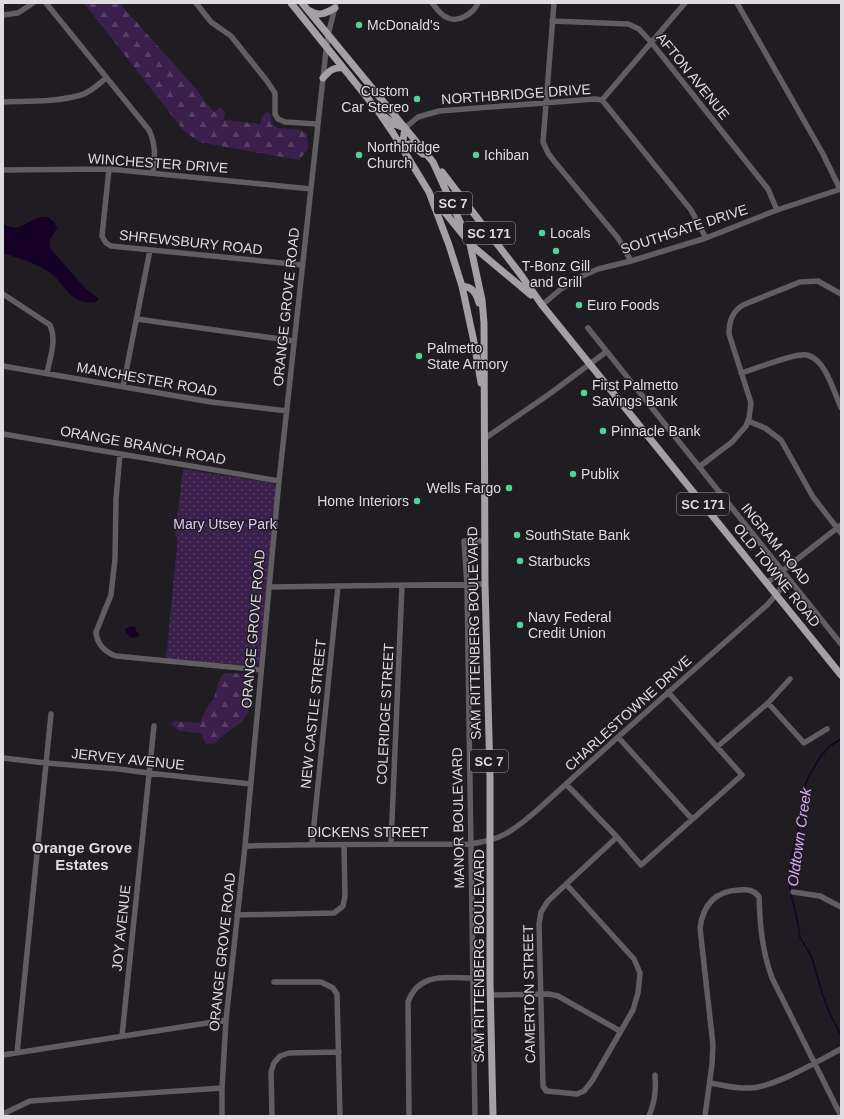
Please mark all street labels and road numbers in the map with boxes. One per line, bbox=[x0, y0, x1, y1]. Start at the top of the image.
street label: AFTON AVENUE bbox=[653, 29, 733, 123]
street label: NORTHBRIDGE DRIVE bbox=[441, 81, 591, 107]
street label: WINCHESTER DRIVE bbox=[87, 150, 229, 176]
road number: SC 7 bbox=[434, 192, 472, 214]
street label: SOUTHGATE DRIVE bbox=[618, 201, 750, 257]
road number: SC 171 bbox=[463, 222, 515, 244]
street label: SHREWSBURY ROAD bbox=[118, 227, 264, 257]
street label: ORANGE GROVE ROAD bbox=[270, 227, 302, 387]
street label: MANCHESTER ROAD bbox=[76, 359, 218, 399]
street label: ORANGE BRANCH ROAD bbox=[59, 423, 227, 467]
road number: SC 171 bbox=[677, 493, 729, 515]
street label: INGRAM ROAD bbox=[738, 500, 814, 588]
street label: OLD TOWNE ROAD bbox=[730, 520, 824, 630]
street label: SAM RITTENBERG BOULEVARD bbox=[464, 526, 484, 740]
street label: ORANGE GROVE ROAD bbox=[238, 549, 268, 709]
street label: NEW CASTLE STREET bbox=[297, 638, 329, 789]
street label: COLERIDGE STREET bbox=[373, 642, 397, 785]
street label: CHARLESTOWNE DRIVE bbox=[561, 652, 695, 774]
street label: JERVEY AVENUE bbox=[71, 745, 185, 773]
street label: MANOR BOULEVARD bbox=[449, 747, 467, 889]
road number: SC 7 bbox=[470, 750, 508, 772]
street label: DICKENS STREET bbox=[307, 824, 429, 840]
street label: SAM RITTENBERG BOULEVARD bbox=[471, 849, 487, 1063]
street label: ORANGE GROVE ROAD bbox=[206, 872, 238, 1032]
street label: JOY AVENUE bbox=[109, 884, 133, 972]
street label: CAMERTON STREET bbox=[520, 924, 538, 1063]

